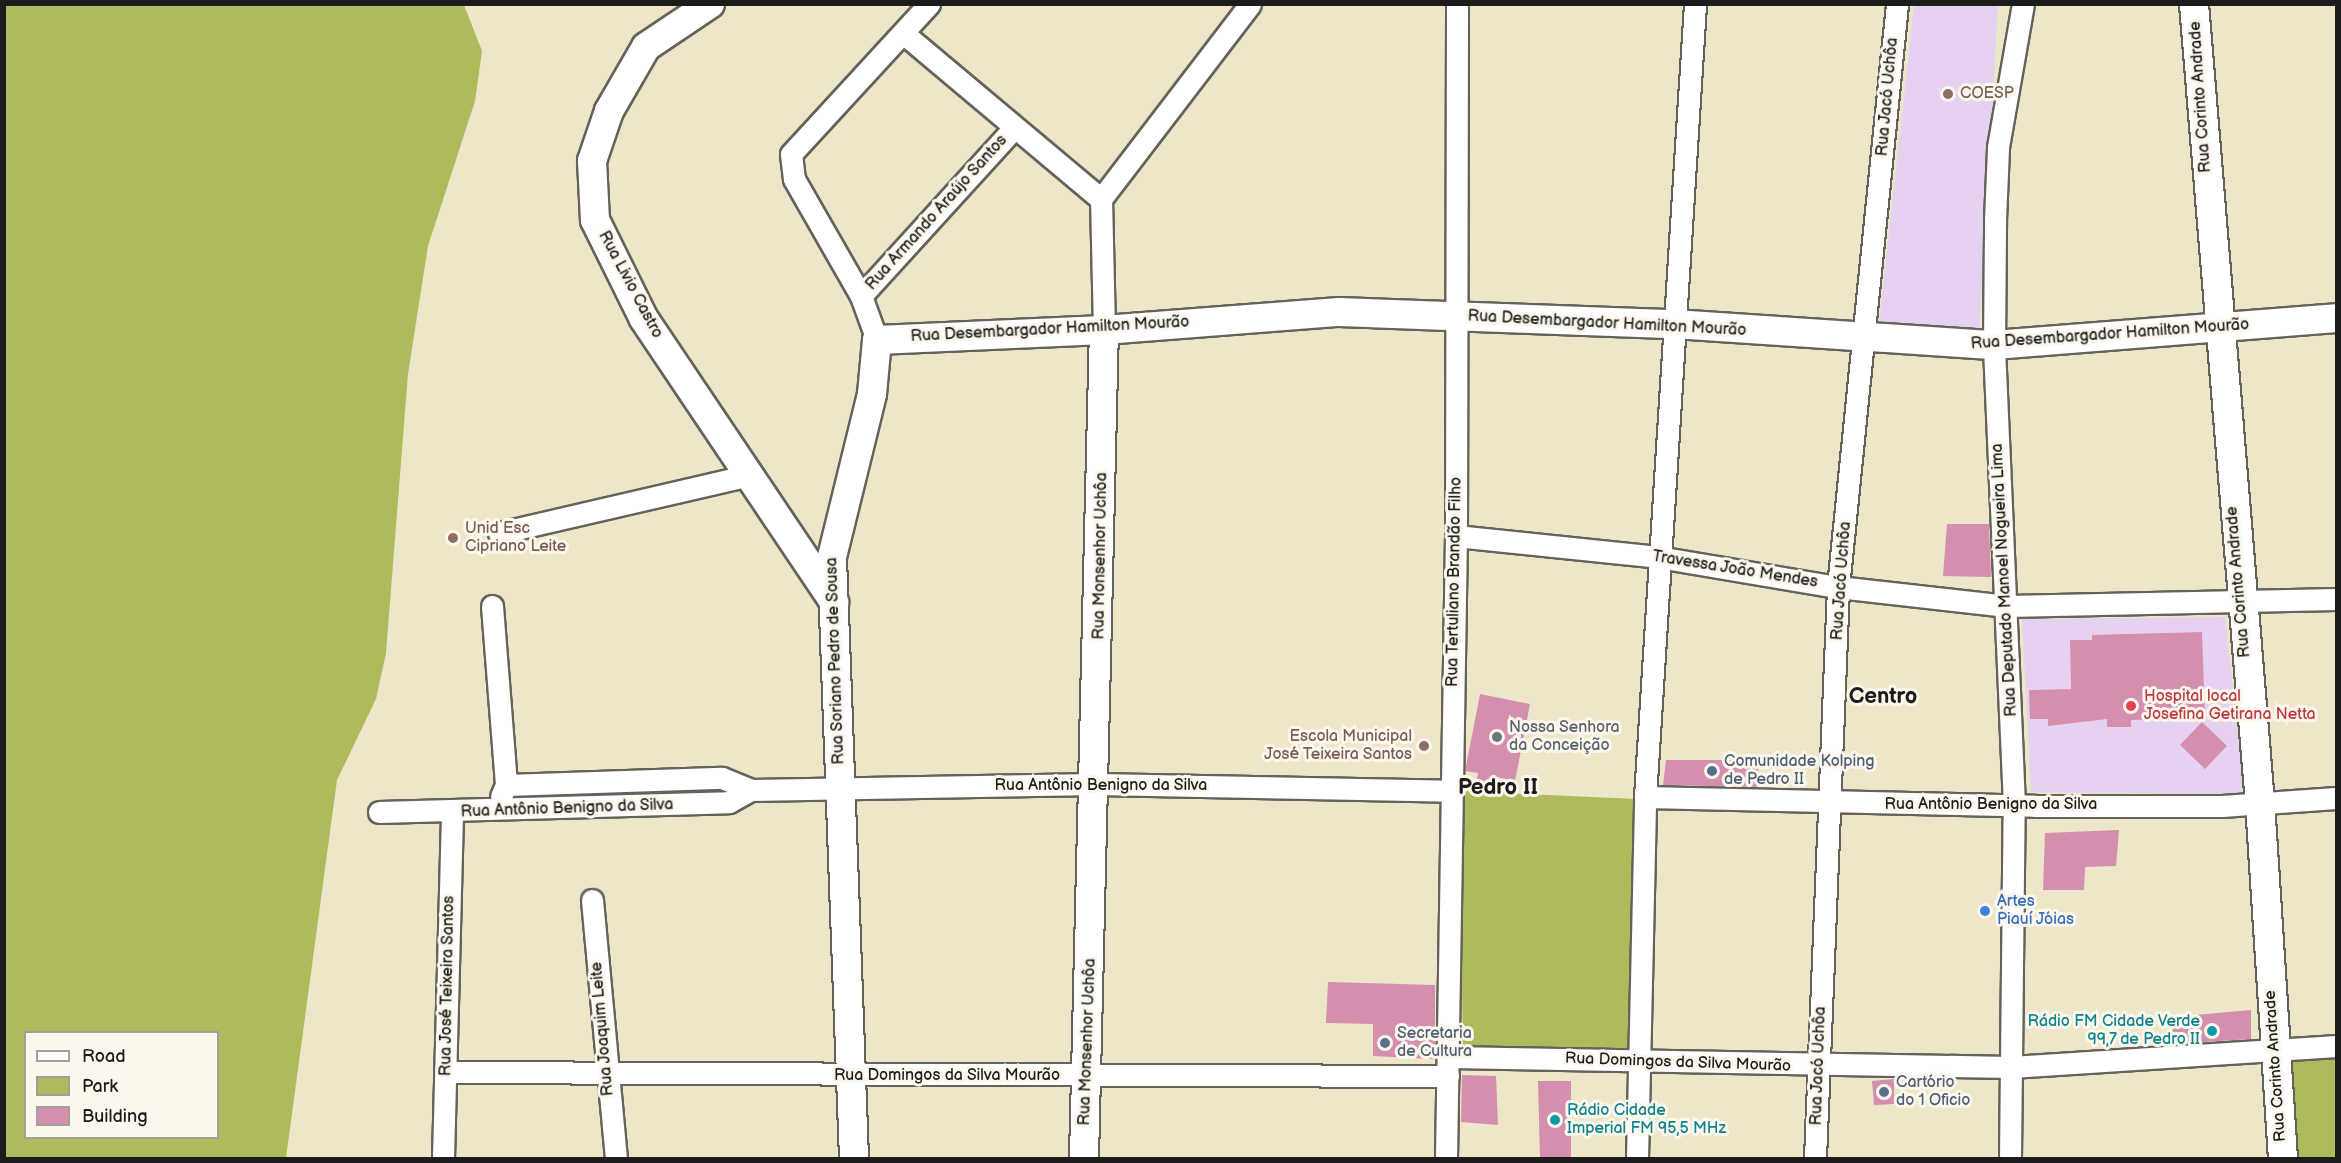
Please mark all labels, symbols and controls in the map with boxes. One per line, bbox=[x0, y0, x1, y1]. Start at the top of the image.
street label: Rua Corinto Andrade bbox=[2186, 21, 2216, 173]
street label: Rua Jacó Uchôa bbox=[1873, 36, 1903, 158]
place label: COESP bbox=[1960, 84, 2014, 104]
marker: COESP bbox=[1941, 87, 1955, 101]
street label: Rua Armando Araújo Santos bbox=[862, 131, 1012, 295]
street label: Rua Livio Castro bbox=[594, 228, 666, 342]
street label: Rua Desembargador Hamilton Mourão bbox=[1467, 307, 1747, 341]
street label: Rua Desembargador Hamilton Mourão bbox=[910, 313, 1190, 347]
street label: Rua Desembargador Hamilton Mourão bbox=[1970, 316, 2250, 354]
street label: Rua Deputado Manoel Nogueira Lima bbox=[1988, 443, 2022, 717]
street label: Rua Monsenhor Uchôa bbox=[1090, 472, 1112, 640]
street label: Rua Tertuliano Brandão Filho bbox=[1444, 477, 1466, 687]
street label: Rua Corinto Andrade bbox=[2223, 506, 2255, 658]
place label: Unid Esc Cipriano Leite bbox=[465, 519, 566, 557]
street label: Rua Jacó Uchôa bbox=[1828, 521, 1856, 641]
marker: Unid Esc Cipriano Leite bbox=[446, 531, 460, 545]
street label: Travessa João Mendes bbox=[1650, 547, 1820, 593]
street label: Rua Soriano Pedro de Sousa bbox=[823, 557, 849, 765]
district label: Centro bbox=[1849, 684, 1917, 710]
place label: Hospital local Josefina Getirana Netta bbox=[2144, 687, 2316, 725]
marker: Hospital local Josefina Getirana Netta bbox=[2122, 697, 2140, 715]
place label: Nossa Senhora da Conceição bbox=[1509, 718, 1620, 756]
place label: Escola Municipal José Teixeira Santos bbox=[1264, 727, 1412, 765]
marker: Nossa Senhora da Conceição bbox=[1490, 730, 1504, 744]
marker: Escola Municipal José Teixeira Santos bbox=[1417, 739, 1431, 753]
place label: Comunidade Kolping de Pedro II bbox=[1724, 752, 1875, 790]
marker: Comunidade Kolping de Pedro II bbox=[1705, 764, 1719, 778]
district label: Pedro II bbox=[1458, 775, 1538, 801]
street label: Rua Antônio Benigno da Silva bbox=[994, 776, 1208, 796]
street label: Rua Antônio Benigno da Silva bbox=[1884, 795, 2098, 815]
street label: Rua Antônio Benigno da Silva bbox=[460, 796, 674, 822]
place label: Artes Piauí Jóias bbox=[1997, 892, 2075, 930]
street label: Rua José Teixeira Santos bbox=[437, 895, 459, 1077]
marker: Artes Piauí Jóias bbox=[1978, 904, 1992, 918]
street label: Rua Monsenhor Uchôa bbox=[1075, 958, 1101, 1126]
street label: Rua Joaquim Leite bbox=[588, 961, 618, 1097]
street label: Rua Corinto Andrade bbox=[2261, 990, 2291, 1142]
street label: Rua Jacó Uchôa bbox=[1807, 1006, 1831, 1126]
place label: Rádio FM Cidade Verde 99,7 de Pedro II bbox=[2027, 1012, 2200, 1050]
place label: Secretaria de Cultura bbox=[1397, 1024, 1472, 1062]
marker: Rádio FM Cidade Verde 99,7 de Pedro II bbox=[2205, 1024, 2219, 1038]
legend bbox=[24, 1031, 219, 1139]
marker: Secretaria de Cultura bbox=[1378, 1036, 1392, 1050]
text: Road bbox=[82, 1046, 126, 1067]
street label: Rua Domingos da Silva Mourão bbox=[1564, 1049, 1792, 1077]
street label: Rua Domingos da Silva Mourão bbox=[834, 1066, 1060, 1086]
place label: Cartório do 1 Oficio bbox=[1896, 1073, 1970, 1111]
text: Park bbox=[82, 1076, 118, 1097]
marker: Cartório do 1 Oficio bbox=[1877, 1085, 1891, 1099]
place label: Rádio Cidade Imperial FM 95,5 MHz bbox=[1567, 1101, 1726, 1139]
text: Building bbox=[82, 1106, 148, 1127]
marker: Rádio Cidade Imperial FM 95,5 MHz bbox=[1548, 1113, 1562, 1127]

